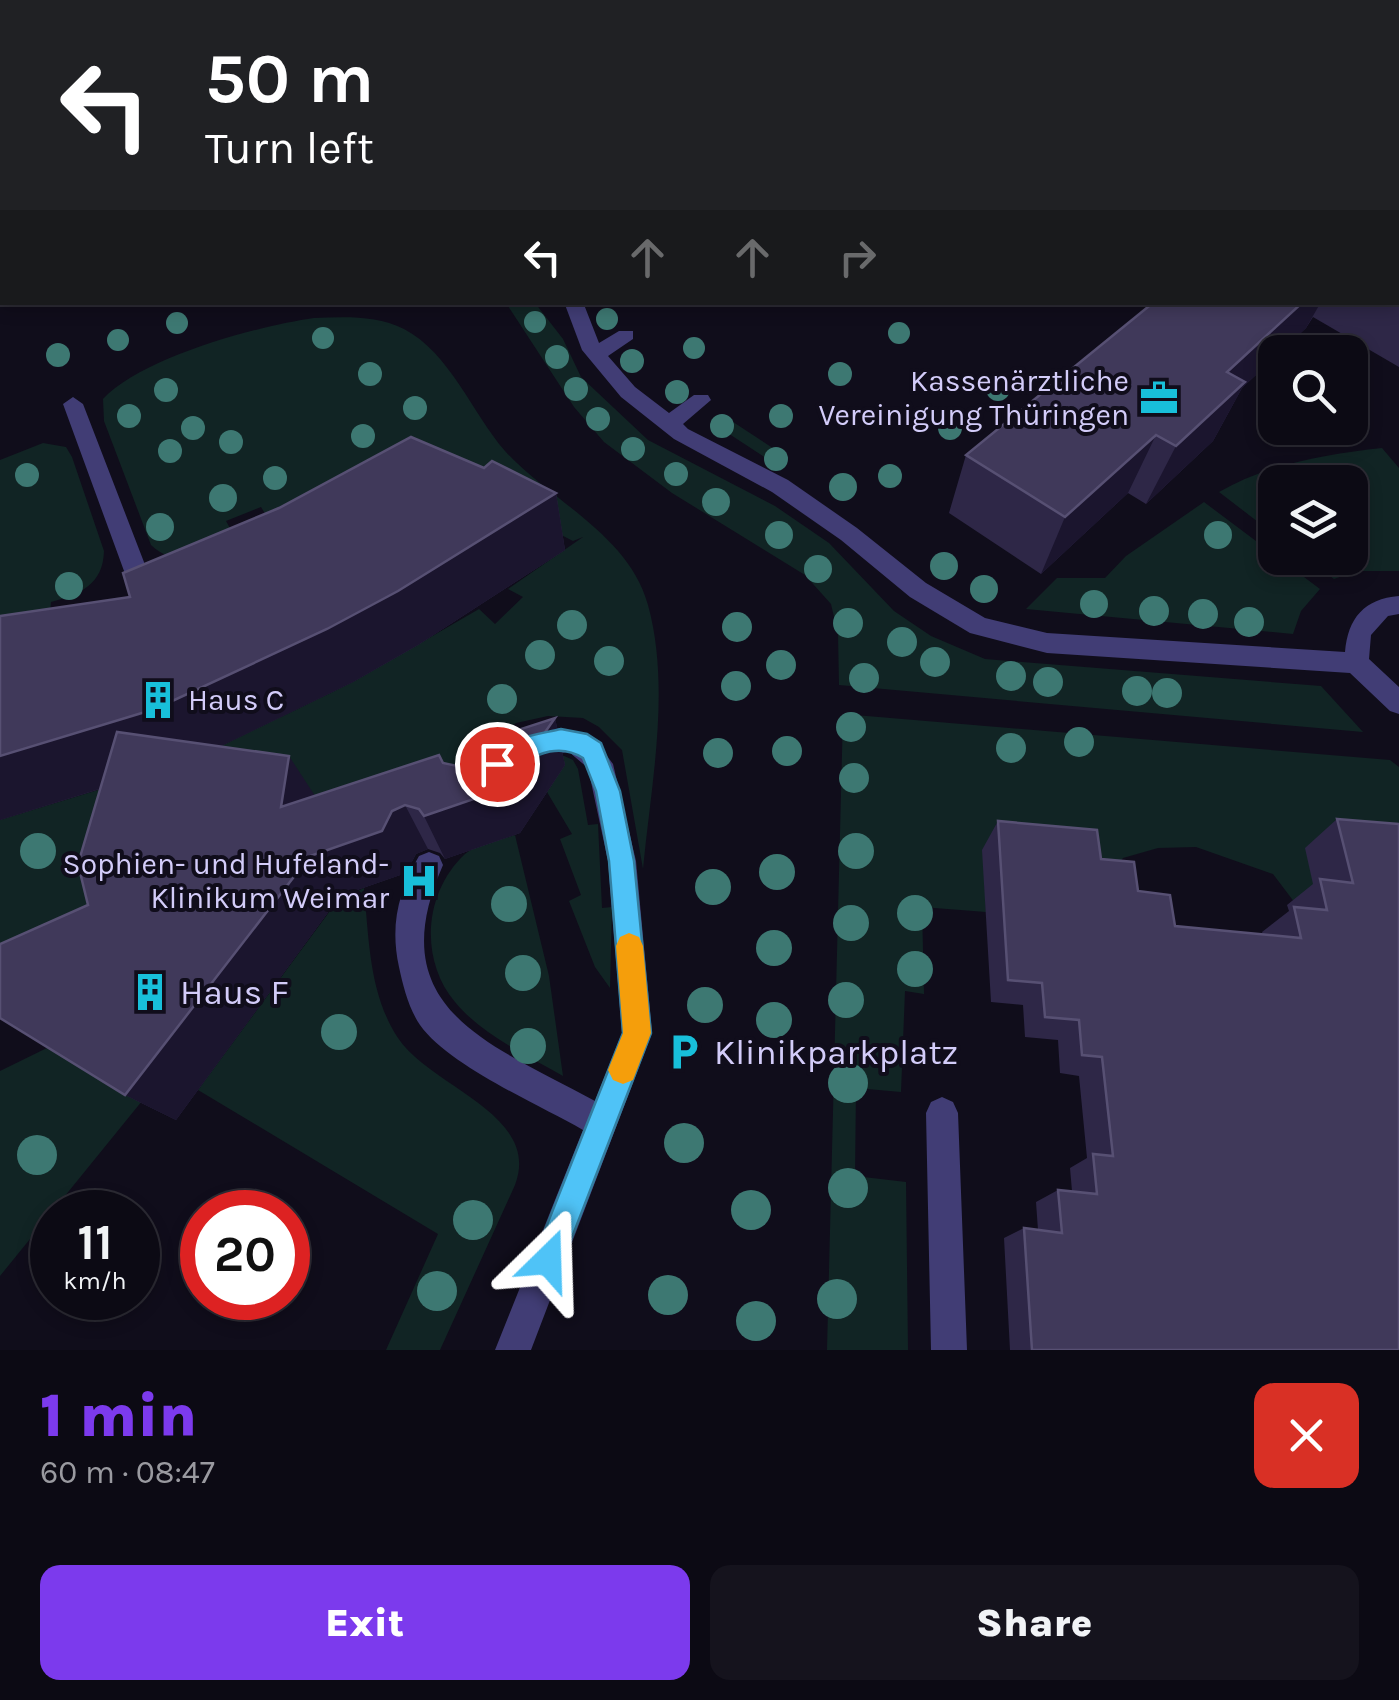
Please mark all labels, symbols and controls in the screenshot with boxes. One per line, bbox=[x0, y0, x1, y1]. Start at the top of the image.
text: 50 m bbox=[205, 38, 374, 120]
icon: left bbox=[40, 40, 170, 170]
text: Turn left bbox=[205, 122, 374, 174]
icon: left bbox=[515, 230, 570, 285]
icon: ahead bbox=[620, 230, 675, 285]
icon: ahead bbox=[725, 230, 780, 285]
icon: right bbox=[830, 230, 885, 285]
map controls bbox=[1258, 335, 1368, 575]
button: search bbox=[1258, 335, 1368, 445]
place label: Kassenärztliche Vereinigung Thüringen bbox=[819, 363, 1129, 433]
office icon: Kassenärztliche Vereinigung Thüringen bbox=[1138, 377, 1180, 419]
button: layers bbox=[1258, 465, 1368, 575]
building icon: Haus C bbox=[137, 679, 179, 721]
place label: Haus C bbox=[188, 682, 284, 718]
pin bbox=[455, 722, 540, 807]
icon: arrive bbox=[470, 737, 525, 792]
place label: Sophien- und Hufeland- Klinikum Weimar bbox=[63, 846, 389, 916]
hospital icon: Sophien- und Hufeland- Klinikum Weimar bbox=[398, 860, 440, 902]
building icon: Haus F bbox=[129, 971, 171, 1013]
place label: Haus F bbox=[180, 972, 289, 1013]
parking icon: Klinikparkplatz bbox=[663, 1031, 705, 1073]
place label: Klinikparkplatz bbox=[714, 1032, 958, 1073]
speed limit sign: 20 bbox=[180, 1190, 310, 1320]
position arrow bbox=[496, 1208, 600, 1312]
text: 11 bbox=[77, 1213, 113, 1272]
text: km/h bbox=[63, 1266, 127, 1295]
text: 1 min bbox=[40, 1381, 197, 1451]
button: close bbox=[1254, 1383, 1359, 1488]
text: 60 m · 08:47 bbox=[40, 1454, 215, 1491]
button: Exit bbox=[40, 1565, 690, 1680]
button: Share bbox=[710, 1565, 1359, 1680]

